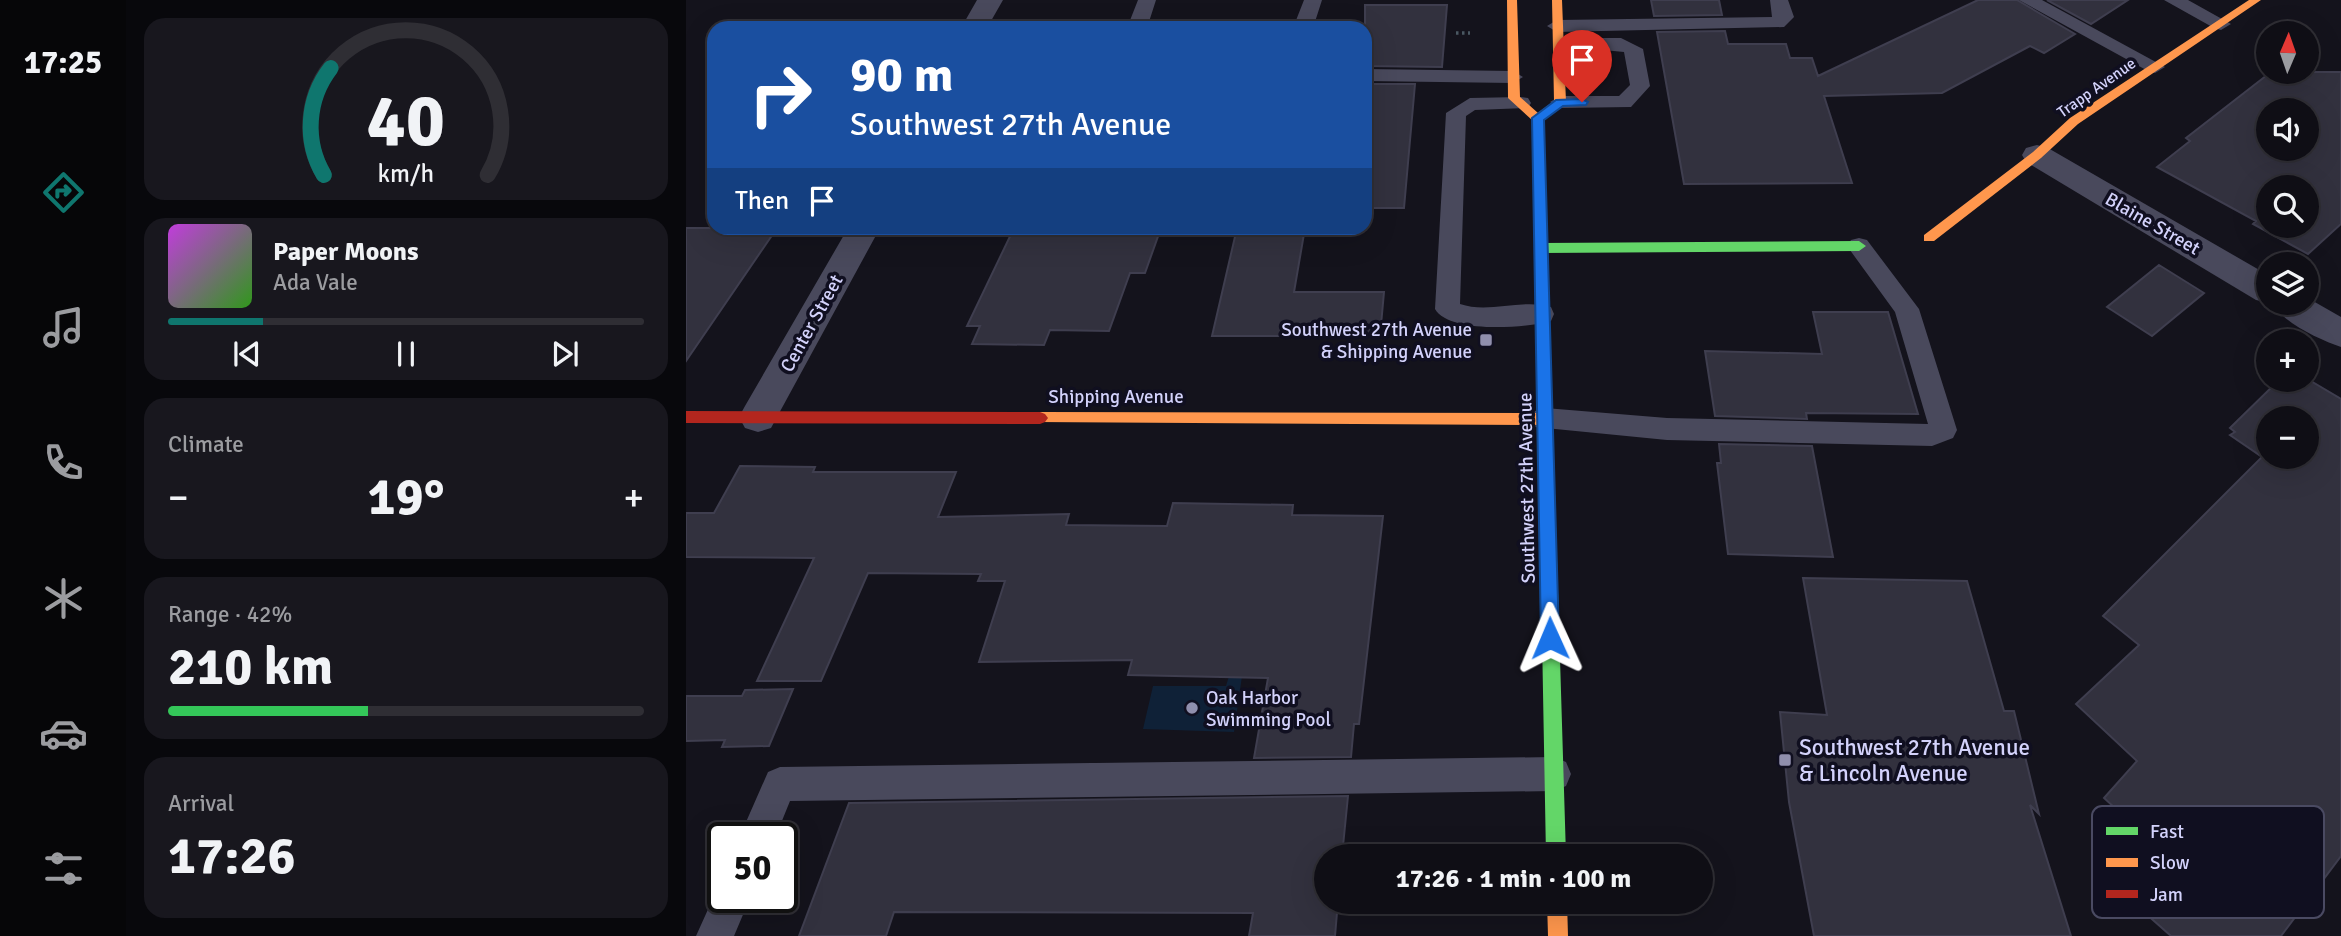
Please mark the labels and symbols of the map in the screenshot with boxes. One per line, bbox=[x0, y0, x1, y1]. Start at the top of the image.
north arrow bbox=[2256, 21, 2319, 84]
pin bbox=[1552, 30, 1612, 102]
street label: Trapp Avenue bbox=[2053, 53, 2140, 122]
street label: Blaine Street bbox=[2101, 187, 2204, 261]
street label: Center Street bbox=[775, 270, 849, 376]
place label: Southwest 27th Avenue & Shipping Avenue bbox=[1281, 318, 1472, 364]
marker: Southwest 27th Avenue & Shipping Avenue bbox=[1478, 332, 1494, 348]
street label: Shipping Avenue bbox=[1048, 385, 1184, 409]
street label: Southwest 27th Avenue bbox=[1513, 392, 1541, 584]
position arrow bbox=[1513, 601, 1587, 675]
place label: Oak Harbor Swimming Pool bbox=[1206, 686, 1331, 732]
marker: Oak Harbor Swimming Pool bbox=[1184, 700, 1200, 716]
place label: Southwest 27th Avenue & Lincoln Avenue bbox=[1799, 733, 2030, 788]
marker: Southwest 27th Avenue & Lincoln Avenue bbox=[1777, 752, 1793, 768]
legend bbox=[2092, 806, 2324, 918]
text: Fast bbox=[2150, 820, 2184, 844]
speed limit sign: 50 bbox=[707, 822, 798, 913]
text: Slow bbox=[2150, 851, 2190, 875]
text: Jam bbox=[2150, 883, 2183, 907]

